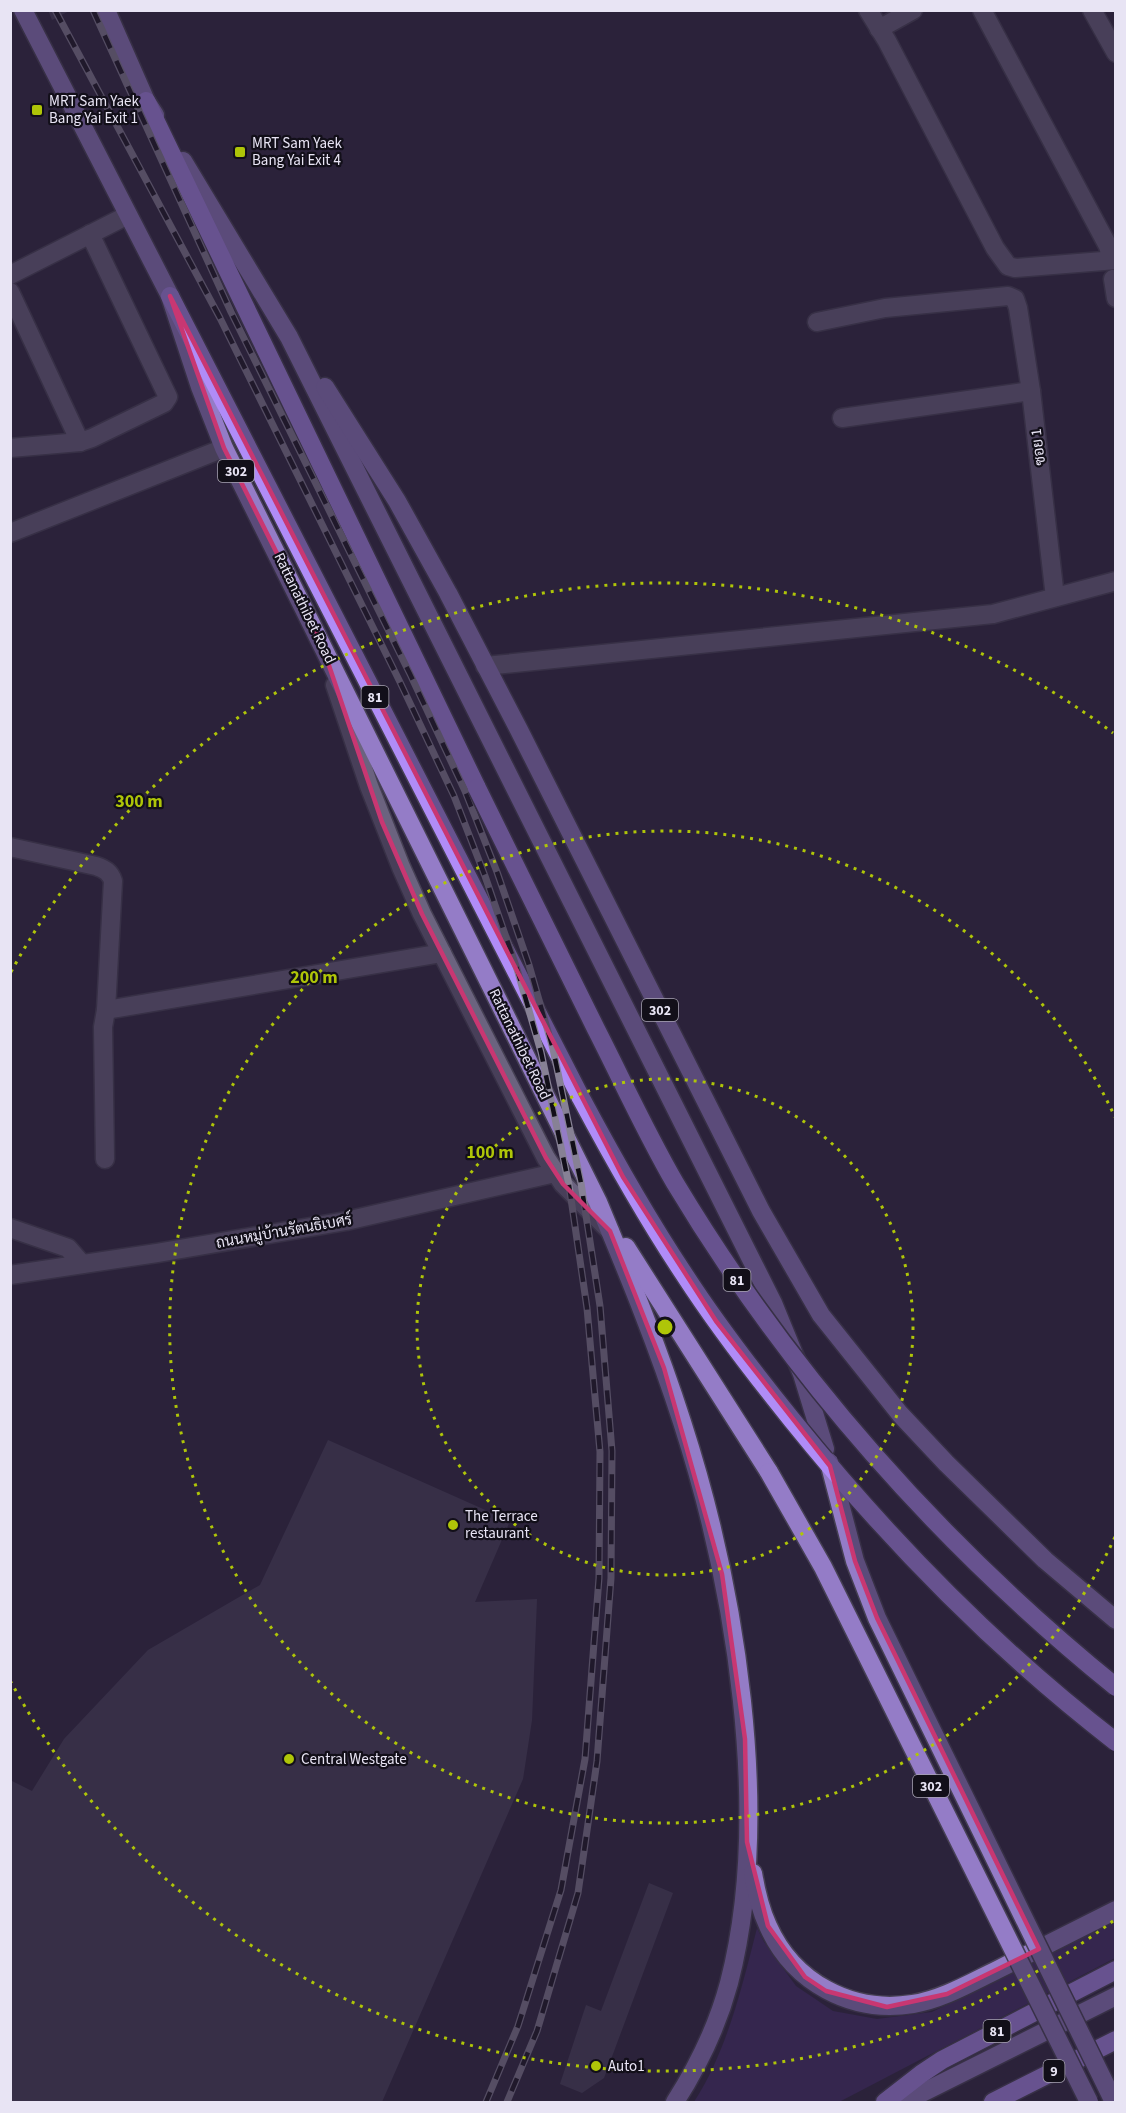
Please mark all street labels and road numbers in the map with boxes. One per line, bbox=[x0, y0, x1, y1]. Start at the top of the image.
street label: ซอย 1 bbox=[1026, 427, 1051, 467]
road number: 302 bbox=[218, 460, 254, 482]
street label: Rattanathibet Road bbox=[269, 549, 341, 667]
road number: 81 bbox=[362, 686, 388, 708]
street label: Rattanathibet Road bbox=[484, 985, 556, 1103]
road number: 302 bbox=[642, 999, 678, 1021]
street label: ถนนหมู่บ้านรัตนธิเบศร์ bbox=[214, 1209, 354, 1254]
road number: 81 bbox=[724, 1269, 750, 1291]
road number: 302 bbox=[913, 1775, 949, 1797]
road number: 81 bbox=[984, 2020, 1010, 2042]
road number: 9 bbox=[1044, 2060, 1064, 2082]

